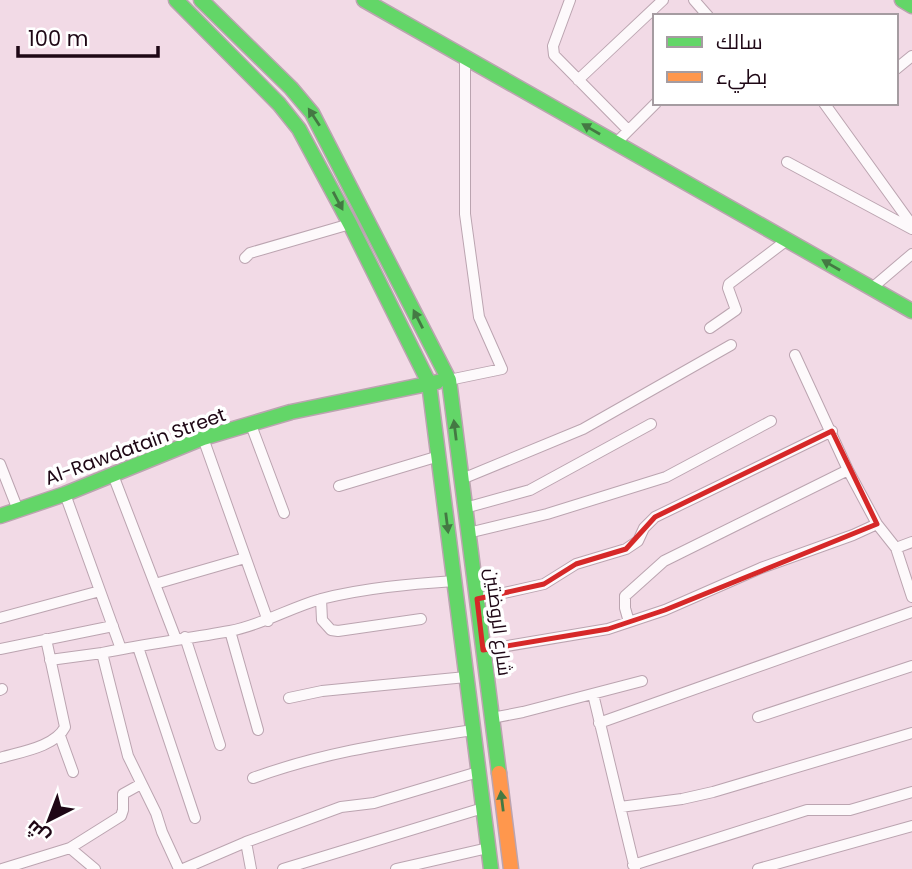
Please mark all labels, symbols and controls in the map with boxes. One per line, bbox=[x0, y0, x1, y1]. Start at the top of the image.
scale bar bbox=[18, 14, 158, 58]
legend bbox=[653, 14, 898, 105]
text: 100 m bbox=[28, 24, 88, 53]
text: سالك bbox=[716, 27, 763, 56]
text: بطيء bbox=[716, 62, 767, 93]
one-way arrow bbox=[307, 108, 321, 126]
one-way arrow bbox=[581, 123, 600, 135]
one-way arrow bbox=[331, 191, 343, 211]
one-way arrow bbox=[822, 259, 841, 271]
one-way arrow bbox=[413, 309, 424, 329]
street label: Al-Rawdatain Street bbox=[41, 401, 230, 492]
one-way arrow bbox=[450, 419, 461, 441]
one-way arrow bbox=[442, 513, 453, 535]
street label: شارع الروضتين bbox=[479, 567, 519, 677]
north arrow bbox=[14, 785, 84, 855]
one-way arrow bbox=[497, 790, 508, 812]
text: ش bbox=[20, 814, 56, 850]

